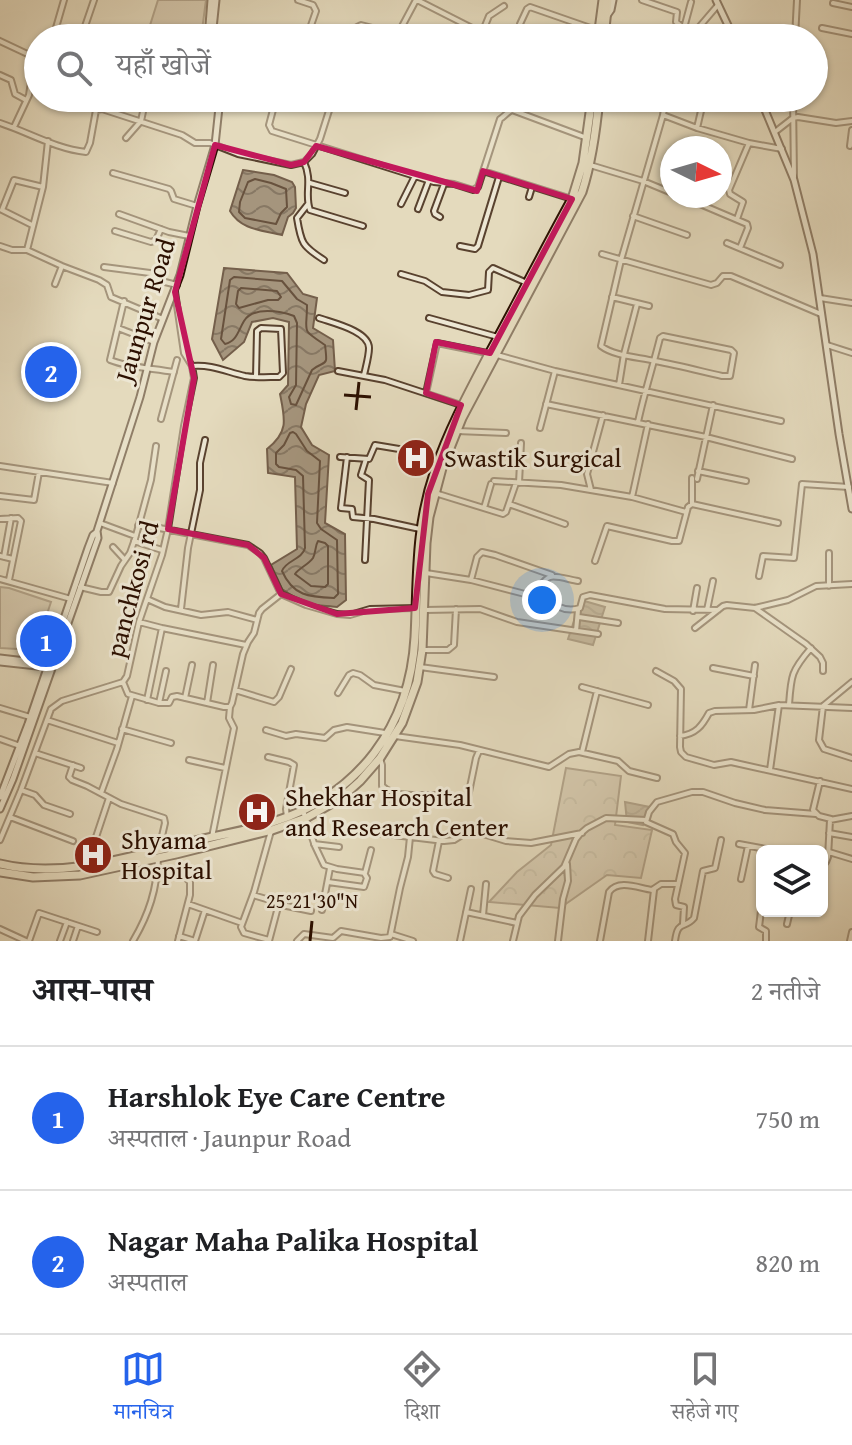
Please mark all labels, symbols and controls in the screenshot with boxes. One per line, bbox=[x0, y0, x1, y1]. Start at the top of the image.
search box bbox=[24, 24, 828, 112]
text: यहाँ खोजें bbox=[116, 42, 210, 86]
icon: search bbox=[52, 46, 96, 90]
north arrow bbox=[660, 136, 732, 208]
street label: Jaunpur Road bbox=[103, 233, 185, 389]
pin: 2 bbox=[25, 342, 77, 402]
hospital icon: Swastik Surgical bbox=[395, 437, 437, 479]
place label: Swastik Surgical bbox=[444, 438, 622, 477]
street label: panchkosi rd bbox=[95, 516, 169, 662]
your location bbox=[522, 580, 562, 620]
pin: 1 bbox=[20, 611, 72, 671]
place label: Shekhar Hospital and Research Center bbox=[285, 777, 509, 846]
hospital icon: Shekhar Hospital and Research Center bbox=[236, 791, 278, 833]
place label: Shyama Hospital bbox=[121, 820, 212, 889]
hospital icon: Shyama Hospital bbox=[72, 834, 114, 876]
map controls bbox=[756, 845, 828, 917]
button: layers bbox=[756, 845, 828, 917]
text: 25°21'30"N bbox=[266, 886, 358, 915]
text: आस-पास bbox=[32, 964, 152, 1013]
text: 2 नतीजे bbox=[751, 971, 820, 1010]
text: Harshlok Eye Care Centre bbox=[108, 1074, 446, 1118]
text: 1 bbox=[51, 1099, 65, 1138]
text: 750 m bbox=[755, 1099, 820, 1138]
text: अस्पताल · Jaunpur Road bbox=[108, 1118, 351, 1157]
text: Nagar Maha Palika Hospital bbox=[108, 1218, 478, 1262]
text: 2 bbox=[51, 1243, 65, 1282]
text: 820 m bbox=[755, 1243, 820, 1282]
text: अस्पताल bbox=[108, 1262, 187, 1301]
tab: मानचित्र bbox=[113, 1347, 173, 1433]
tab: दिशा bbox=[400, 1347, 444, 1433]
tab: सहेजे गए bbox=[671, 1347, 739, 1433]

